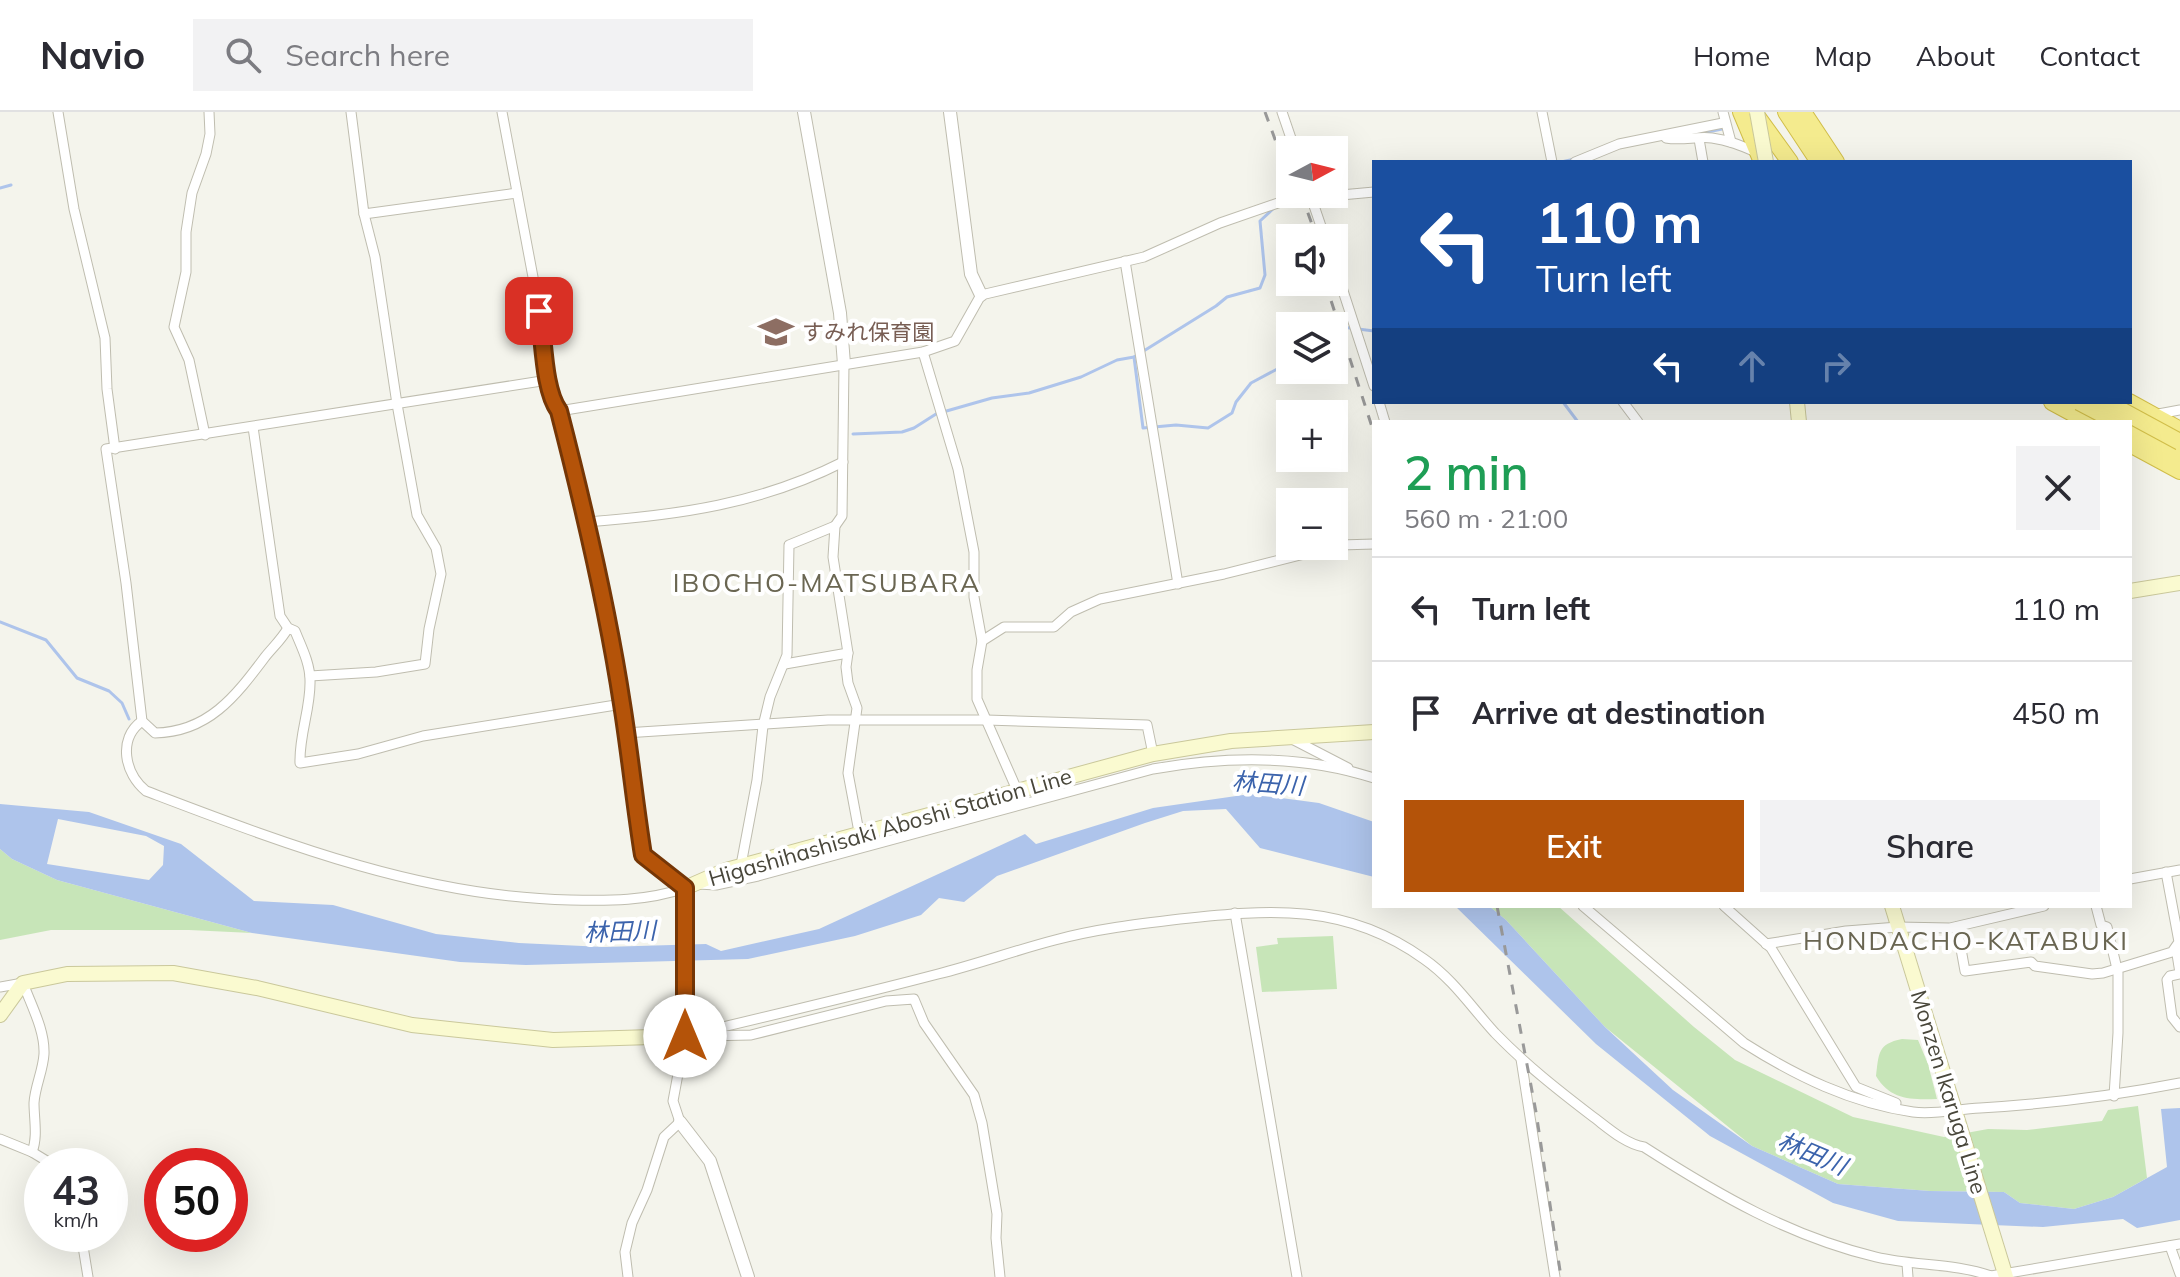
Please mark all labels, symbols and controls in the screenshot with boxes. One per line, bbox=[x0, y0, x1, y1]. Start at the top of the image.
search box bbox=[193, 19, 753, 91]
text: Navio bbox=[40, 31, 145, 79]
icon: search bbox=[221, 33, 265, 77]
text: Search here bbox=[285, 36, 450, 74]
text: Home bbox=[1693, 38, 1770, 73]
text: Map bbox=[1814, 38, 1872, 73]
text: About bbox=[1916, 38, 1995, 73]
text: Contact bbox=[2039, 38, 2140, 73]
north arrow bbox=[1276, 136, 1348, 208]
map controls bbox=[1276, 136, 1348, 560]
text: 110 m bbox=[1536, 187, 1703, 257]
icon: left bbox=[1404, 192, 1508, 296]
button: sound bbox=[1276, 224, 1348, 296]
text: Turn left bbox=[1536, 256, 1672, 301]
pin bbox=[505, 277, 573, 345]
icon: arrive bbox=[517, 289, 561, 333]
button: layers bbox=[1276, 312, 1348, 384]
school or university icon: すみれ保育園 bbox=[757, 313, 795, 351]
place label: すみれ保育園 bbox=[802, 318, 934, 346]
icon: left bbox=[1646, 344, 1690, 388]
icon: ahead bbox=[1730, 344, 1774, 388]
icon: right bbox=[1814, 344, 1858, 388]
button: + bbox=[1276, 400, 1348, 472]
text: 2 min bbox=[1404, 442, 1529, 502]
button: close bbox=[2016, 446, 2100, 530]
button: − bbox=[1276, 488, 1348, 560]
text: 560 m · 21:00 bbox=[1404, 502, 1568, 535]
district label: IBOCHO-MATSUBARA bbox=[673, 566, 981, 599]
icon: left bbox=[1404, 587, 1448, 631]
text: Turn left bbox=[1472, 590, 1590, 628]
text: 110 m bbox=[2012, 590, 2100, 628]
icon: arrive bbox=[1404, 691, 1448, 735]
text: Arrive at destination bbox=[1472, 694, 1766, 732]
text: 450 m bbox=[2012, 694, 2100, 732]
street label: Higashihashisaki Aboshi Station Line bbox=[705, 762, 1075, 892]
water label: 林田川 bbox=[1231, 766, 1308, 801]
button: Exit bbox=[1404, 800, 1744, 892]
button: Share bbox=[1760, 800, 2100, 892]
water label: 林田川 bbox=[583, 915, 659, 947]
district label: HONDACHO-KATABUKI bbox=[1803, 924, 2129, 957]
street label: Monzen Ikaruga Line bbox=[1905, 987, 1993, 1197]
position arrow bbox=[643, 994, 727, 1078]
water label: 林田川 bbox=[1773, 1125, 1854, 1182]
speed limit sign: 50 bbox=[144, 1148, 248, 1252]
text: 43 bbox=[52, 1165, 100, 1215]
text: km/h bbox=[53, 1207, 99, 1232]

